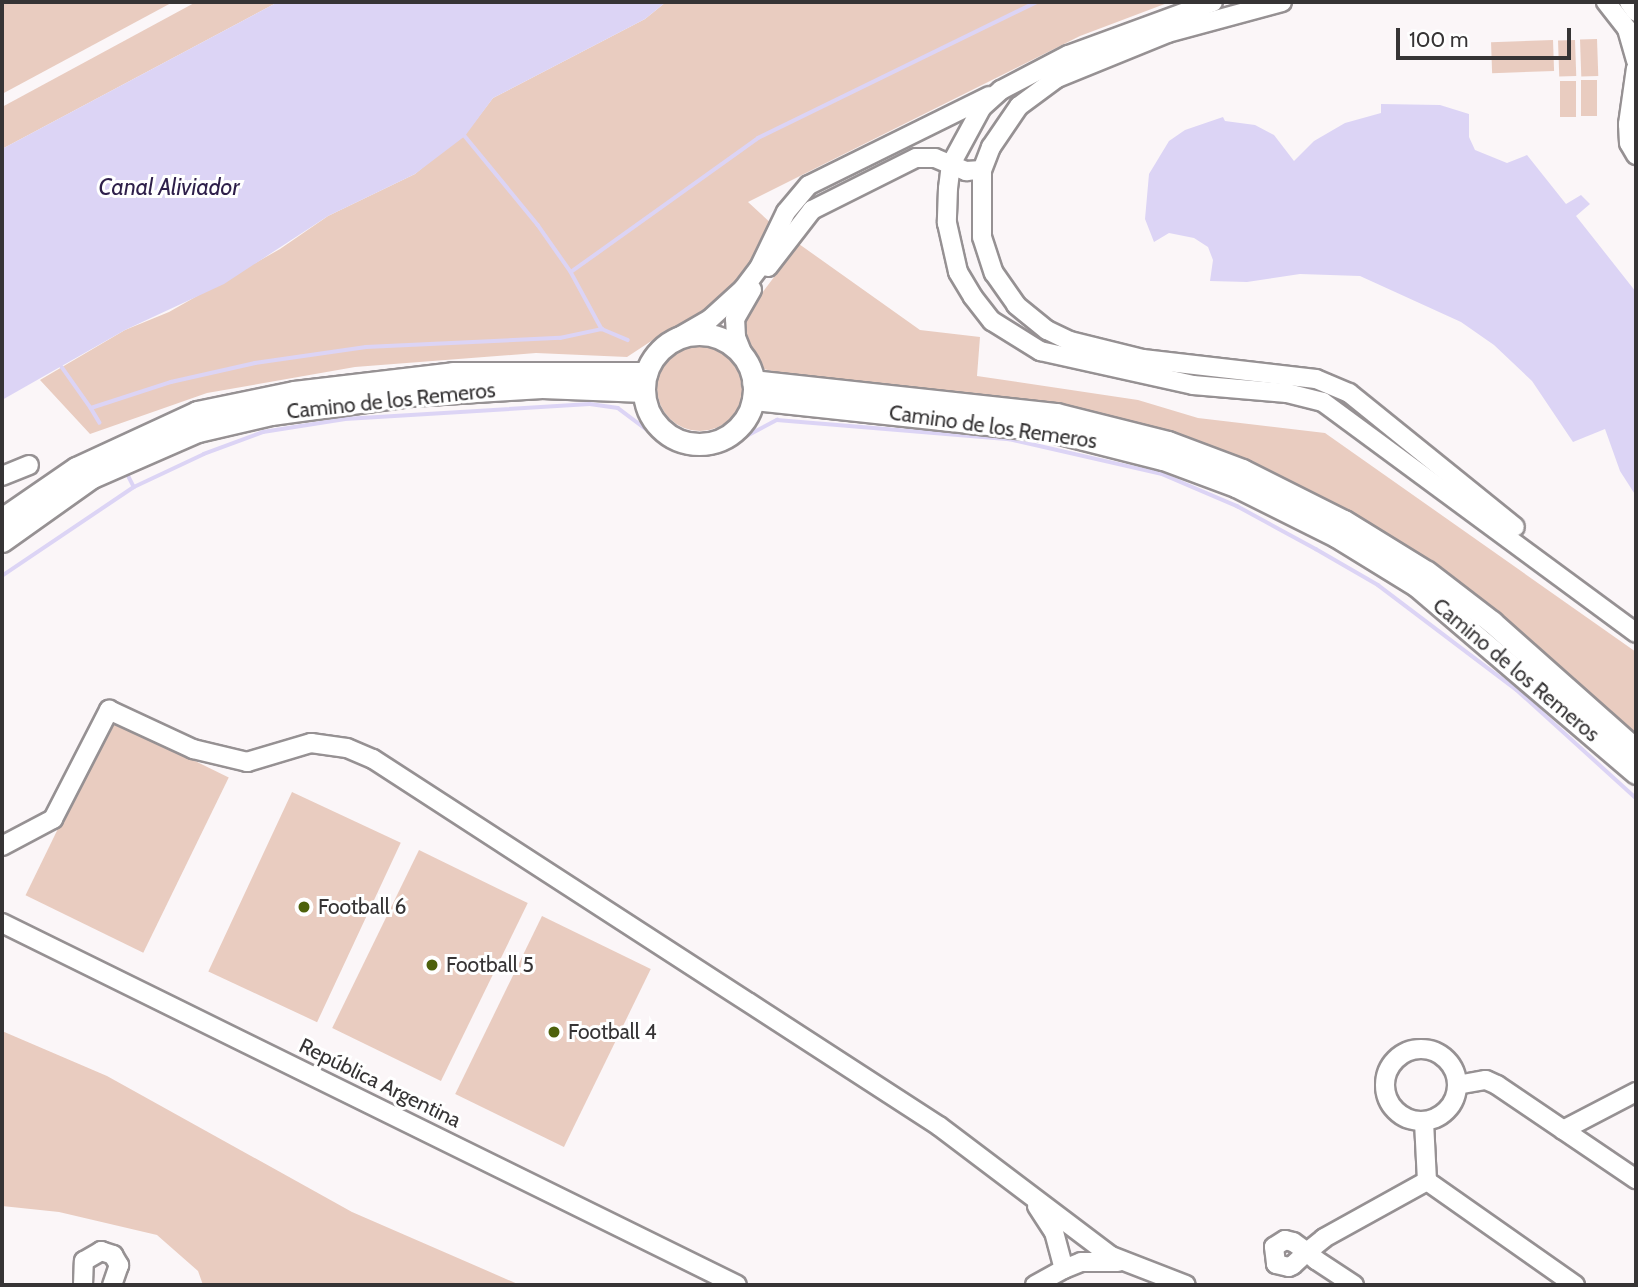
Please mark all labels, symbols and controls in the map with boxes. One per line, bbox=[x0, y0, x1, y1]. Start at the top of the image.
scale bar bbox=[1400, 14, 1575, 58]
text: 100 m bbox=[1409, 27, 1468, 52]
water label: Canal Aliviador bbox=[98, 173, 240, 201]
street label: Camino de los Remeros bbox=[285, 378, 497, 424]
street label: Camino de los Remeros bbox=[887, 400, 1099, 454]
street label: Camino de los Remeros bbox=[1428, 593, 1604, 747]
place label: Football 6 bbox=[318, 894, 406, 920]
marker: Football 6 bbox=[296, 899, 312, 915]
place label: Football 5 bbox=[446, 952, 534, 978]
marker: Football 5 bbox=[424, 957, 440, 973]
place label: Football 4 bbox=[568, 1019, 657, 1045]
marker: Football 4 bbox=[546, 1024, 562, 1040]
street label: República Argentina bbox=[295, 1033, 465, 1133]

